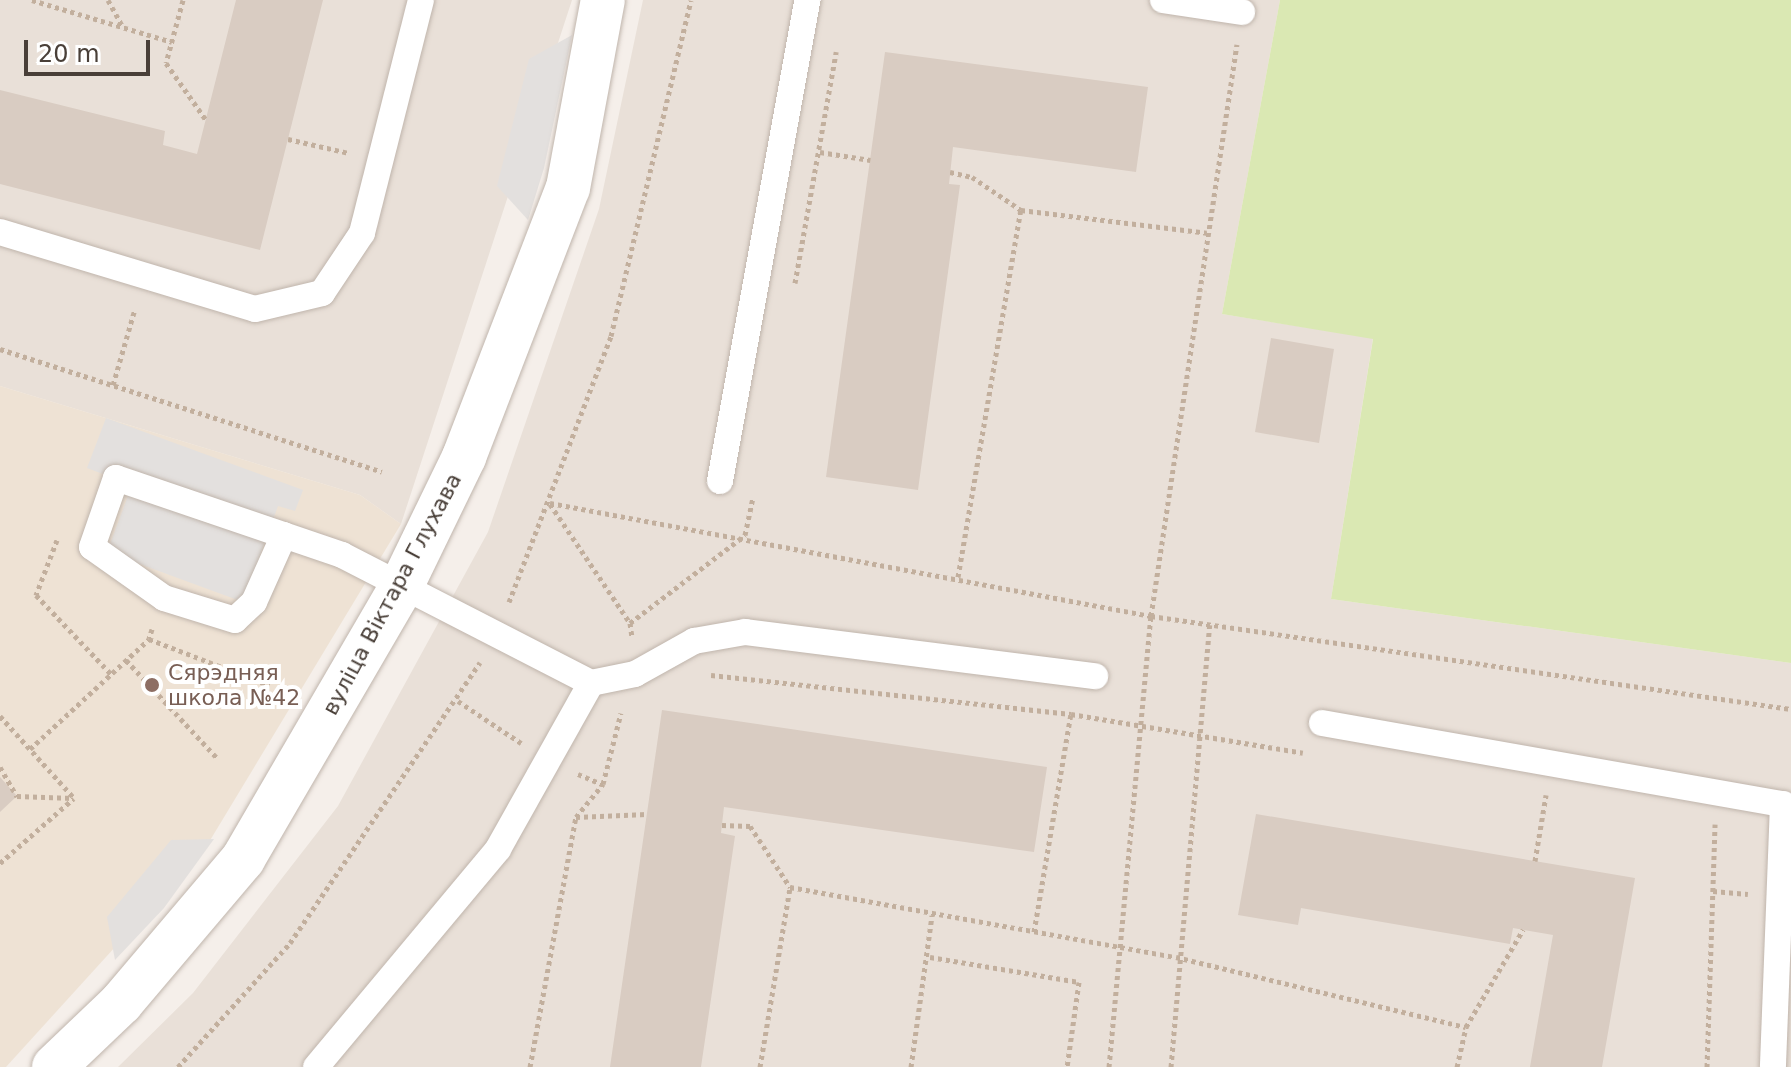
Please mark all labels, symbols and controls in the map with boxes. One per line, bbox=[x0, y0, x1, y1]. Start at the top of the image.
scale bar bbox=[28, 24, 154, 74]
text: 20 m bbox=[38, 40, 100, 68]
street label: вуліца Віктара Глухава bbox=[317, 468, 467, 720]
place label: Сярэдняя школа №42 bbox=[168, 659, 300, 710]
marker: Сярэдняя школа №42 bbox=[143, 676, 161, 694]

